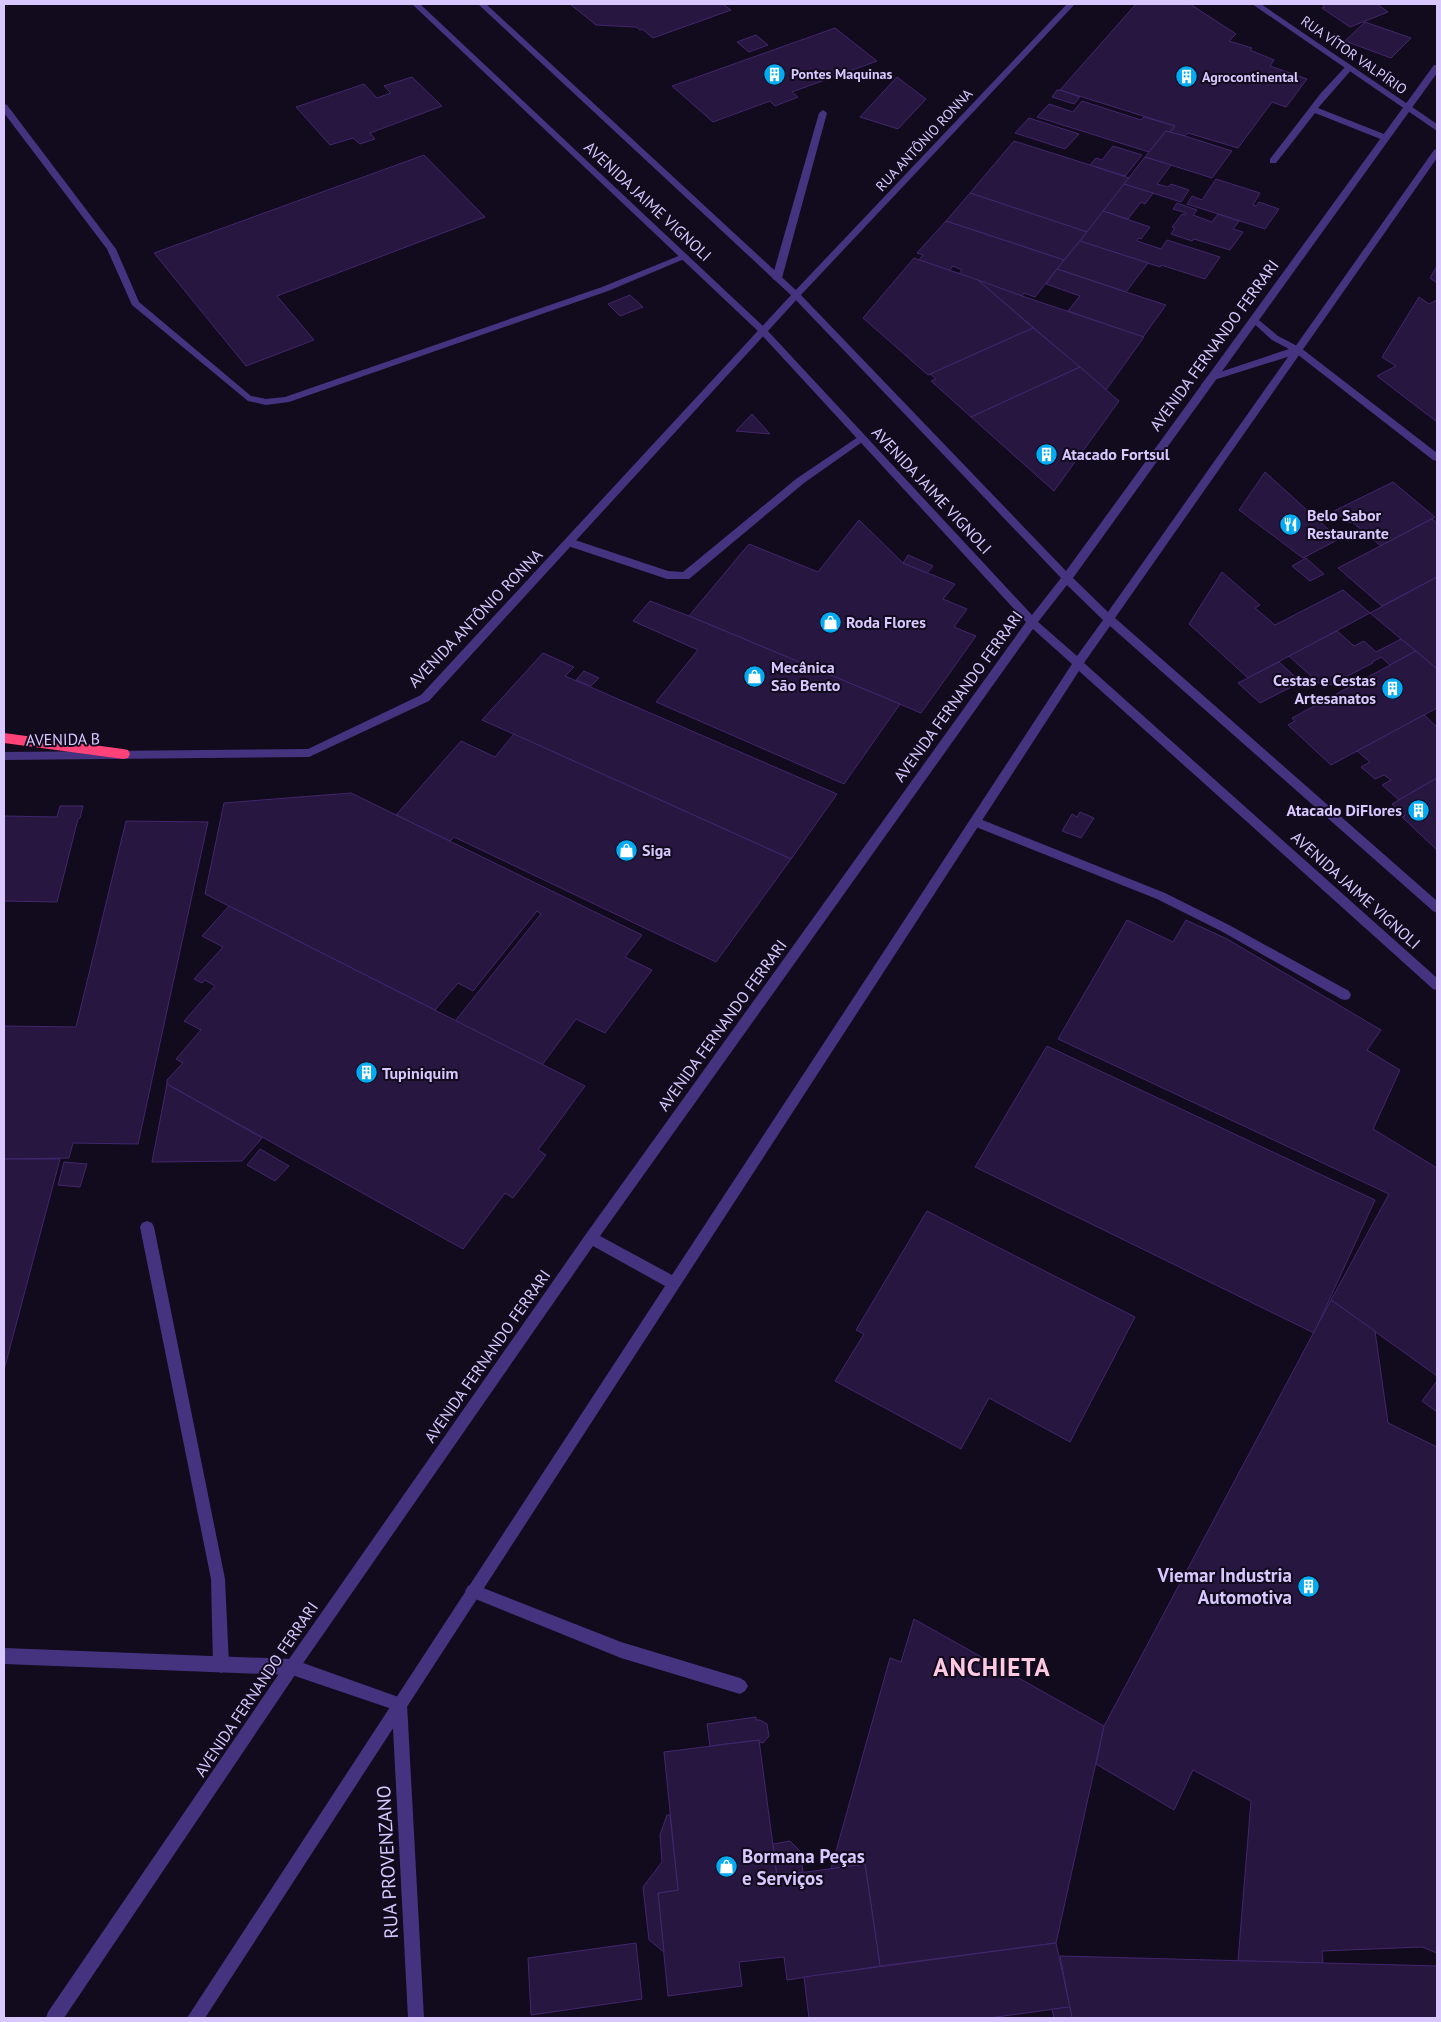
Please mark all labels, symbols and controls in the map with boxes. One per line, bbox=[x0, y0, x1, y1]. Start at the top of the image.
street label: RUA VÍTOR VALPÍRIO bbox=[1297, 12, 1411, 98]
building icon: Pontes Maquinas bbox=[763, 62, 787, 86]
place label: Pontes Maquinas bbox=[791, 65, 893, 83]
building icon: Agrocontinental bbox=[1174, 65, 1198, 89]
place label: Agrocontinental bbox=[1202, 68, 1299, 86]
street label: RUA ANTÔNIO RONNA bbox=[872, 84, 977, 195]
street label: AVENIDA JAIME VIGNOLI bbox=[580, 137, 716, 265]
street label: AVENIDA FERNANDO FERRARI bbox=[1145, 255, 1283, 435]
street label: AVENIDA JAIME VIGNOLI bbox=[868, 422, 996, 558]
building icon: Atacado Fortsul bbox=[1034, 442, 1058, 466]
place label: Atacado Fortsul bbox=[1062, 444, 1170, 464]
place label: Belo Sabor Restaurante bbox=[1307, 505, 1389, 543]
restaurant icon: Belo Sabor Restaurante bbox=[1279, 512, 1303, 536]
street label: AVENIDA ANTÔNIO RONNA bbox=[404, 544, 547, 691]
street label: AVENIDA FERNANDO FERRARI bbox=[889, 606, 1027, 786]
shop icon: Roda Flores bbox=[818, 610, 842, 634]
place label: Roda Flores bbox=[846, 612, 926, 632]
place label: Mecânica São Bento bbox=[771, 657, 841, 695]
shop icon: Mecânica São Bento bbox=[743, 664, 767, 688]
place label: Cestas e Cestas Artesanatos bbox=[1273, 670, 1376, 708]
building icon: Cestas e Cestas Artesanatos bbox=[1380, 677, 1404, 701]
street label: AVENIDA B bbox=[26, 728, 100, 750]
building icon: Atacado DiFlores bbox=[1406, 798, 1430, 822]
place label: Atacado DiFlores bbox=[1287, 800, 1402, 820]
street label: AVENIDA JAIME VIGNOLI bbox=[1287, 827, 1425, 953]
shop icon: Siga bbox=[614, 838, 638, 862]
place label: Siga bbox=[642, 840, 671, 860]
street label: AVENIDA FERNANDO FERRARI bbox=[653, 935, 791, 1115]
building icon: Tupiniquim bbox=[354, 1061, 378, 1085]
place label: Tupiniquim bbox=[382, 1063, 458, 1083]
street label: AVENIDA FERNANDO FERRARI bbox=[420, 1266, 554, 1446]
place label: Viemar Industria Automotiva bbox=[1157, 1563, 1292, 1609]
building icon: Viemar Industria Automotiva bbox=[1296, 1574, 1320, 1598]
street label: AVENIDA FERNANDO FERRARI bbox=[190, 1598, 322, 1780]
district label: ANCHIETA bbox=[933, 1651, 1051, 1683]
street label: RUA PROVENZANO bbox=[371, 1785, 403, 1939]
place label: Bormana Peças e Serviços bbox=[742, 1844, 865, 1890]
shop icon: Bormana Peças e Serviços bbox=[714, 1855, 738, 1879]

